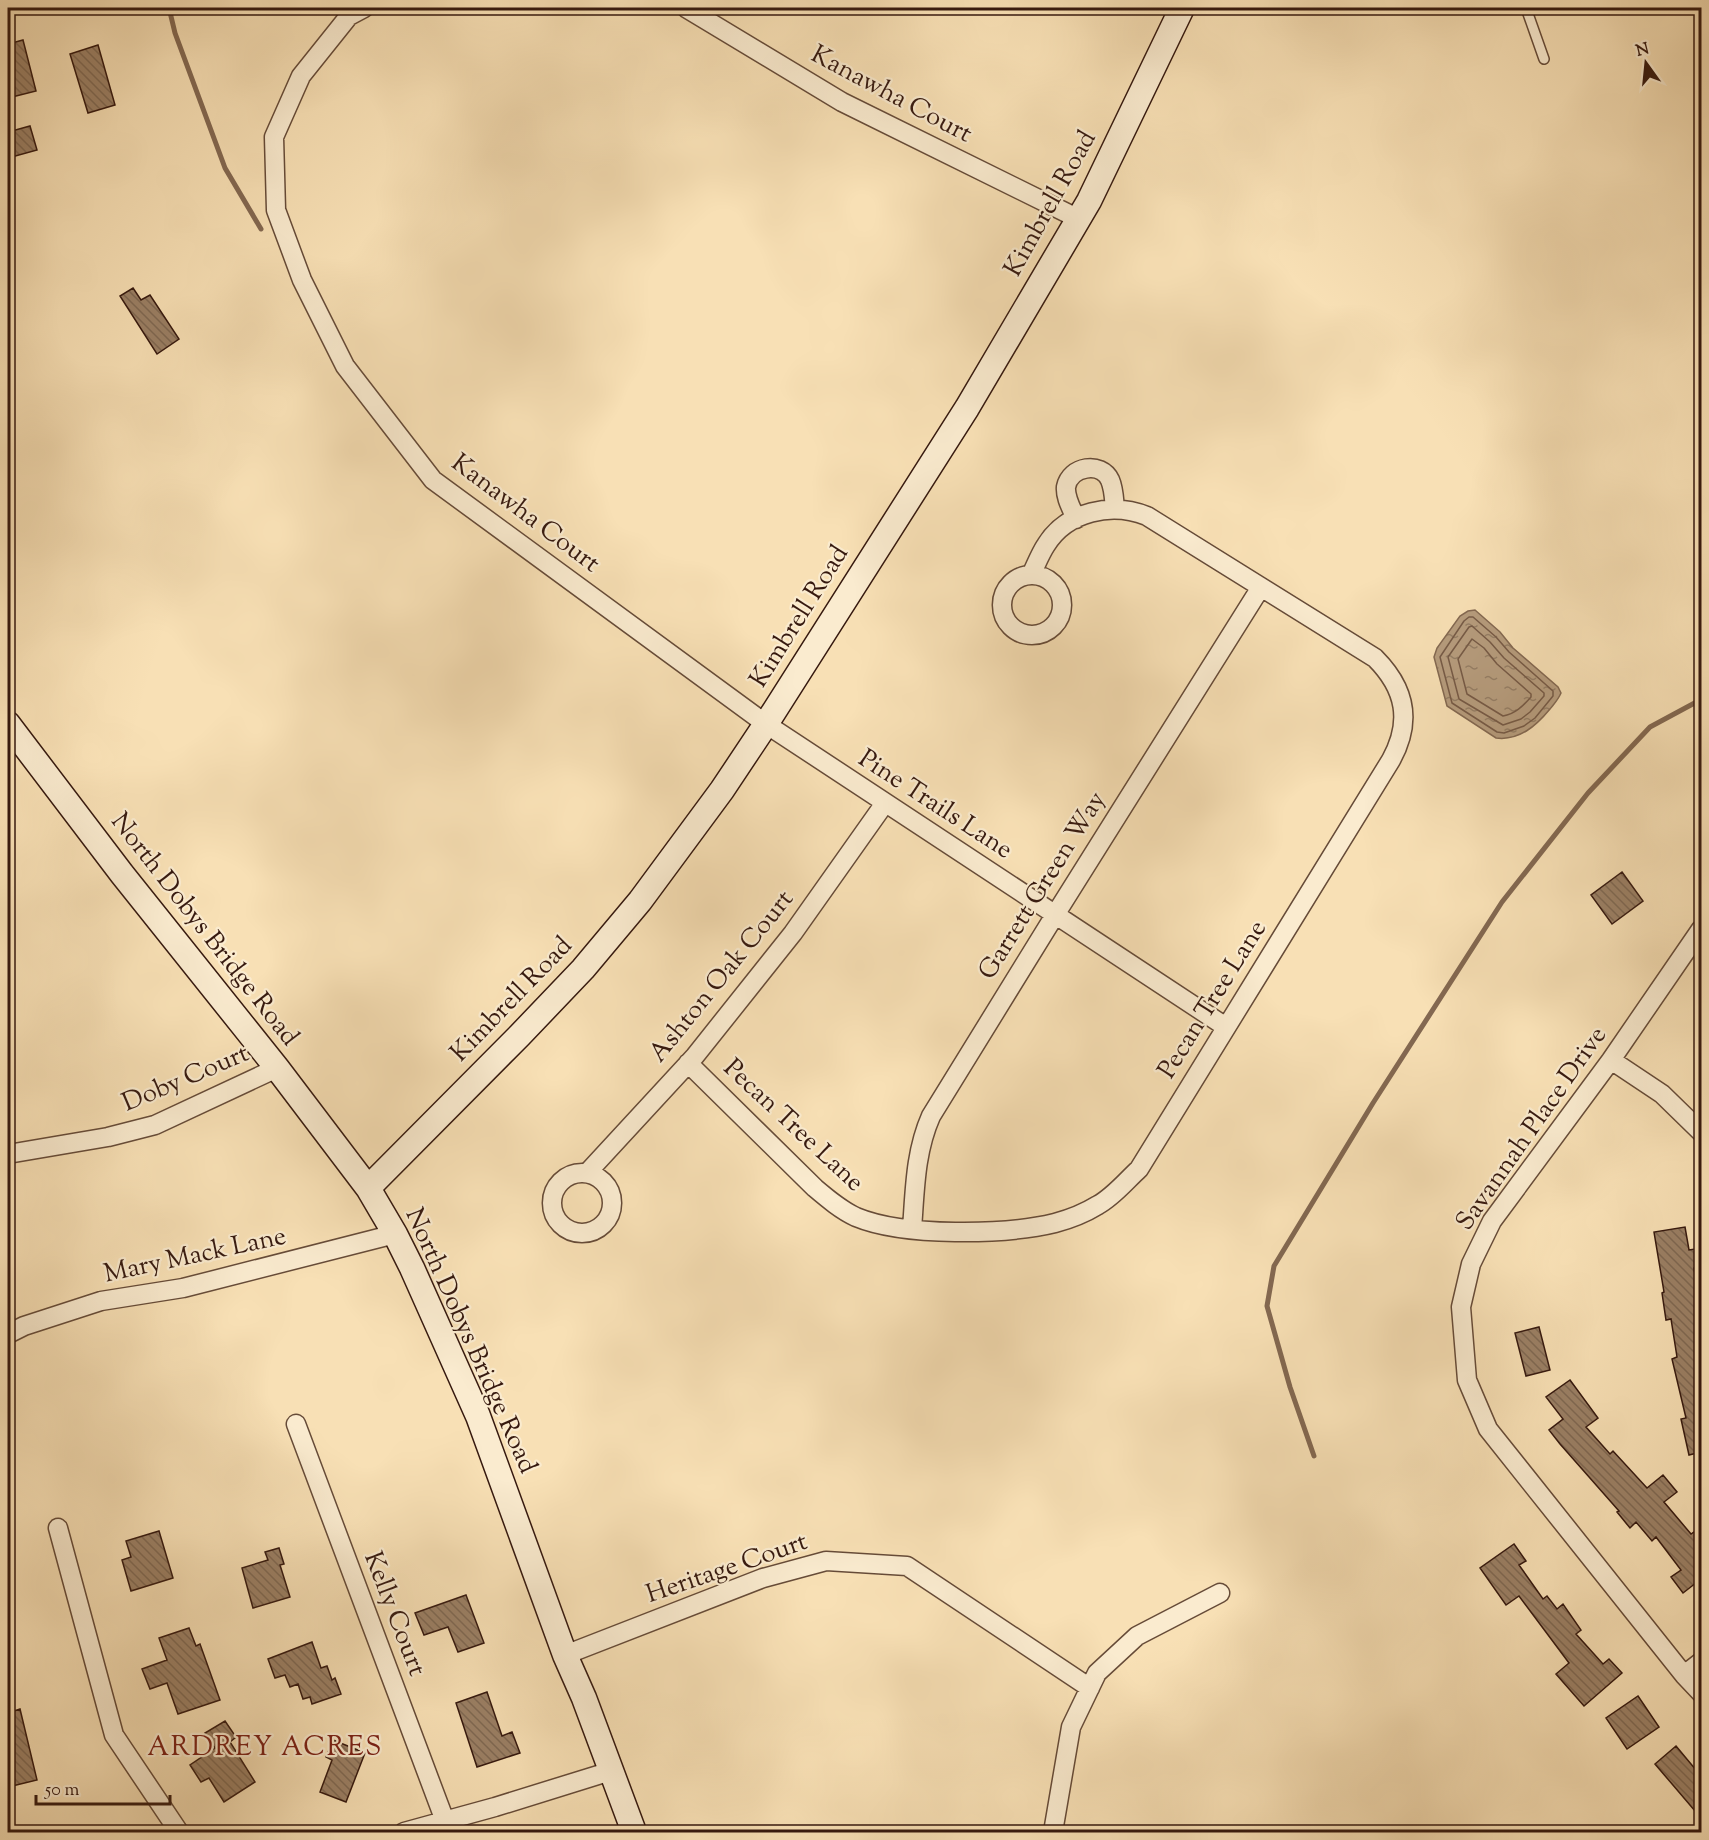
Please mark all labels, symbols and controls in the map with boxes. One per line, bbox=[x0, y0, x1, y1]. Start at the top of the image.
north arrow bbox=[1616, 33, 1676, 93]
street label: Kanawha Court bbox=[804, 37, 978, 153]
text: N bbox=[1634, 38, 1652, 64]
street label: Kimbrell Road bbox=[996, 124, 1107, 284]
street label: Kanawha Court bbox=[443, 446, 607, 582]
street label: Kimbrell Road bbox=[741, 538, 859, 695]
street label: Pine Trails Lane bbox=[851, 741, 1019, 869]
street label: Garrett Green Way bbox=[970, 785, 1116, 987]
street label: North Dobys Bridge Road bbox=[101, 805, 307, 1055]
street label: Ashton Oak Court bbox=[641, 883, 803, 1071]
street label: Pecan Tree Lane bbox=[1149, 914, 1277, 1086]
street label: Kimbrell Road bbox=[442, 929, 582, 1071]
street label: Savannah Place Drive bbox=[1448, 1019, 1616, 1239]
street label: Doby Court bbox=[117, 1036, 255, 1122]
street label: Pecan Tree Lane bbox=[714, 1051, 872, 1201]
street label: North Dobys Bridge Road bbox=[395, 1202, 545, 1480]
street label: Mary Mack Lane bbox=[100, 1219, 290, 1293]
street label: Heritage Court bbox=[641, 1524, 813, 1614]
street label: Kelly Court bbox=[353, 1546, 435, 1682]
district label: ARDREY ACRES bbox=[147, 1729, 383, 1768]
scale bar bbox=[36, 1768, 170, 1806]
text: 50 m bbox=[44, 1778, 80, 1804]

